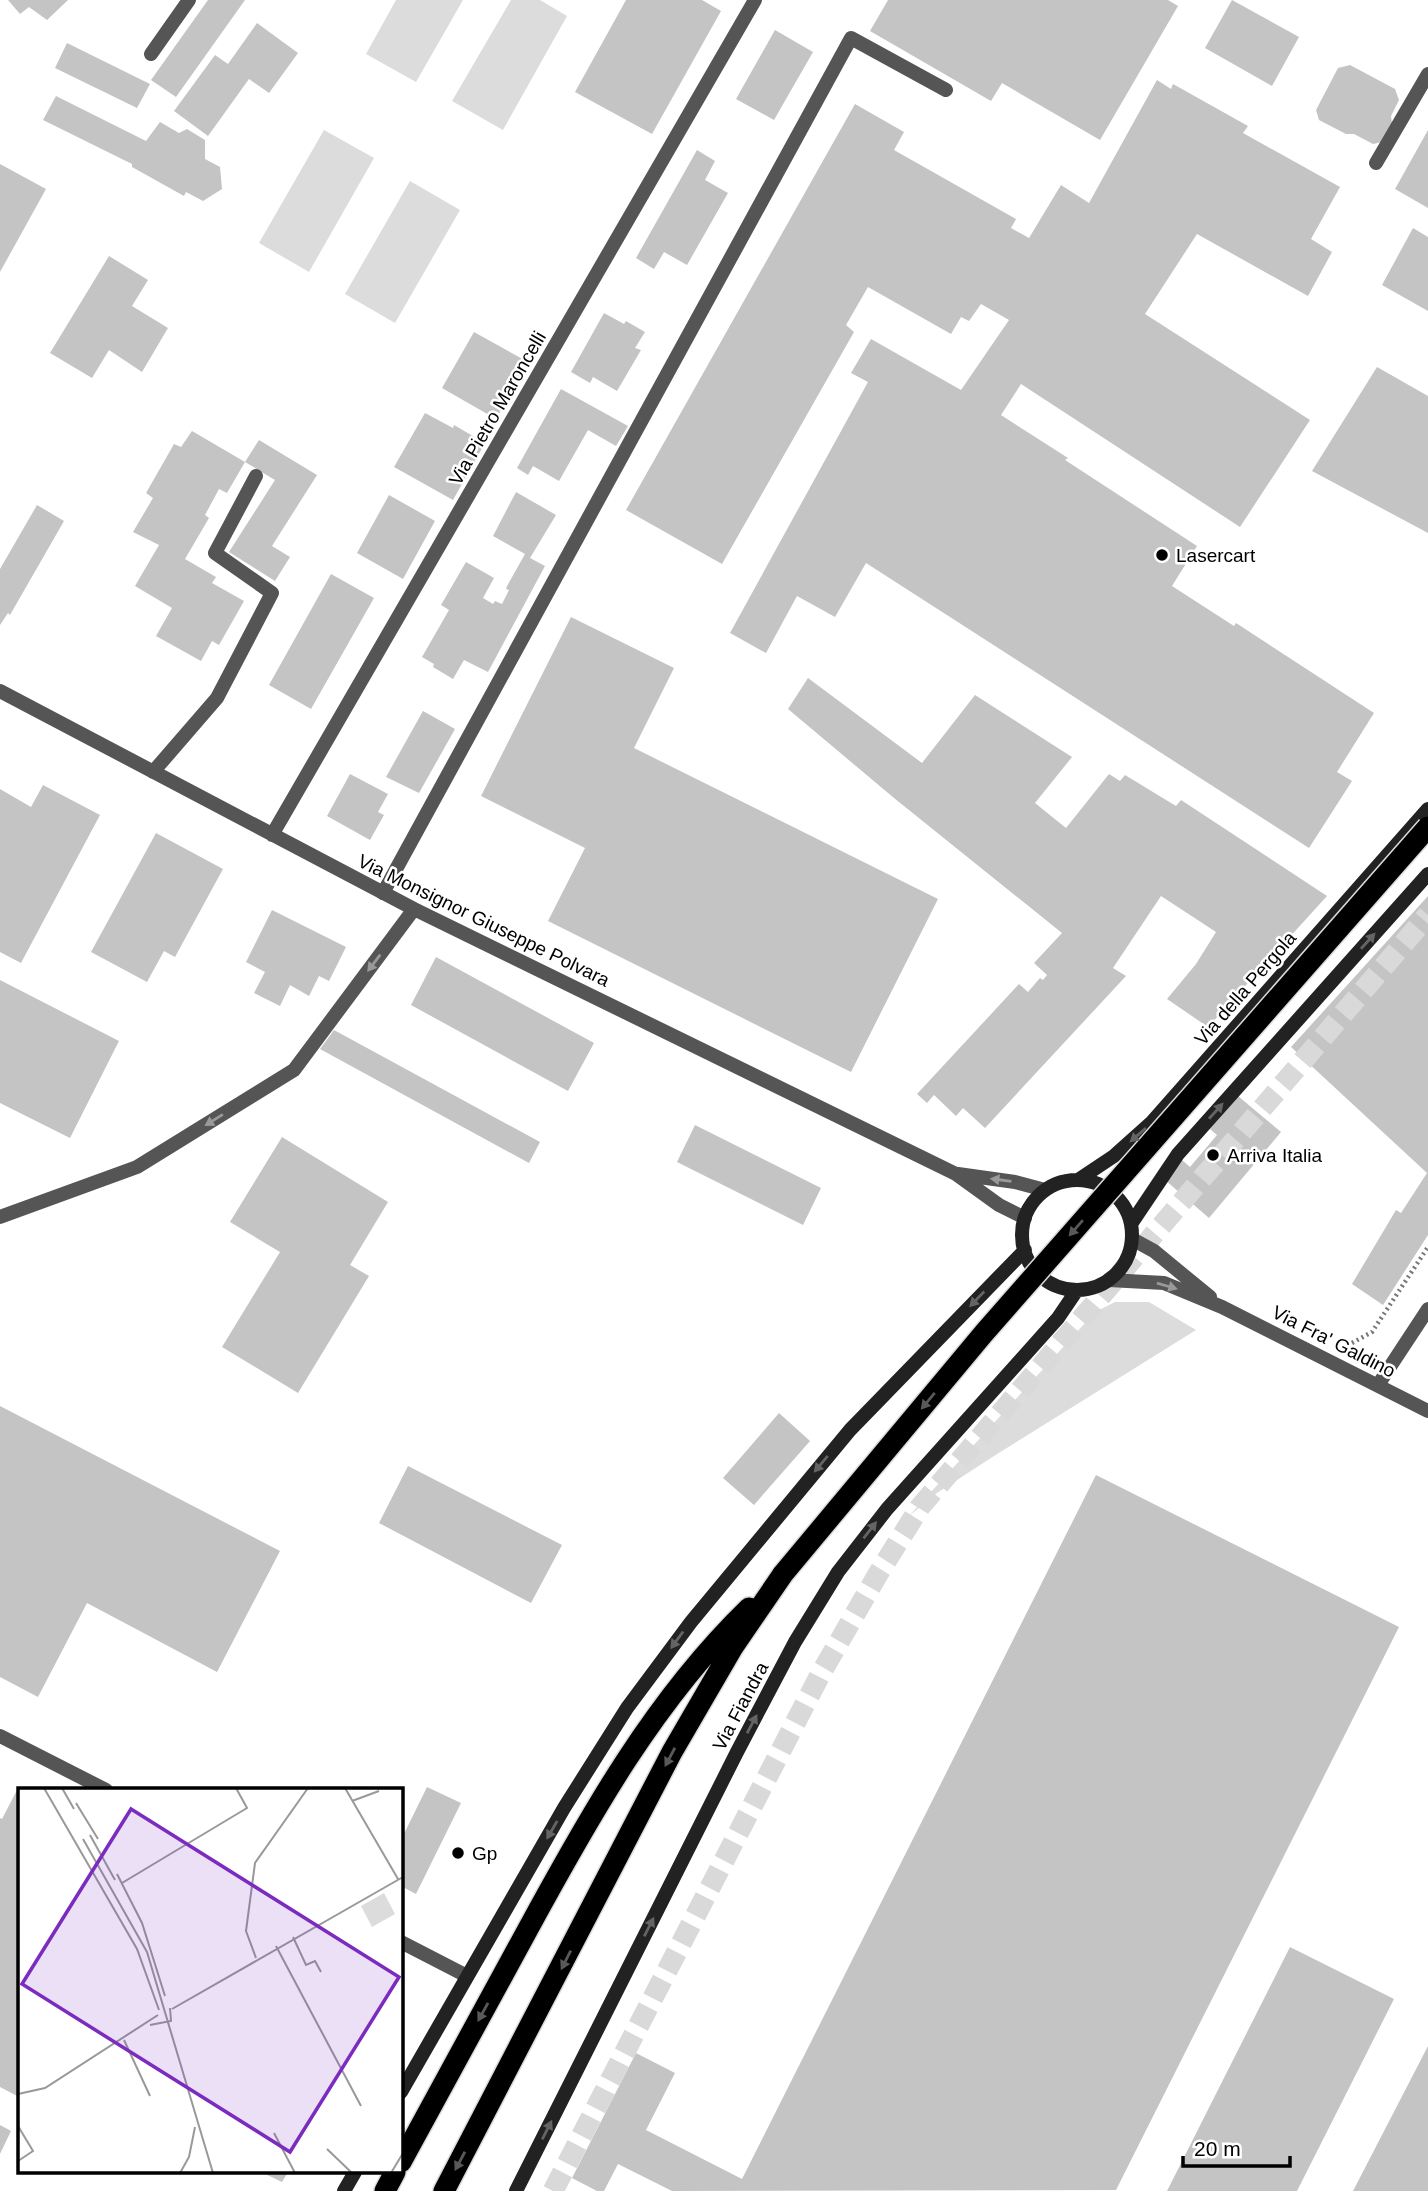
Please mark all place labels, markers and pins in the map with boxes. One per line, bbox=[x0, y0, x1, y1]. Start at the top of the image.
place label: Lasercart bbox=[1176, 545, 1256, 566]
marker: Lasercart bbox=[1154, 547, 1170, 563]
place label: Arriva Italia bbox=[1227, 1145, 1322, 1166]
marker: Arriva Italia bbox=[1205, 1147, 1221, 1163]
place label: Gp bbox=[472, 1843, 497, 1864]
marker: Gp bbox=[450, 1845, 466, 1861]

